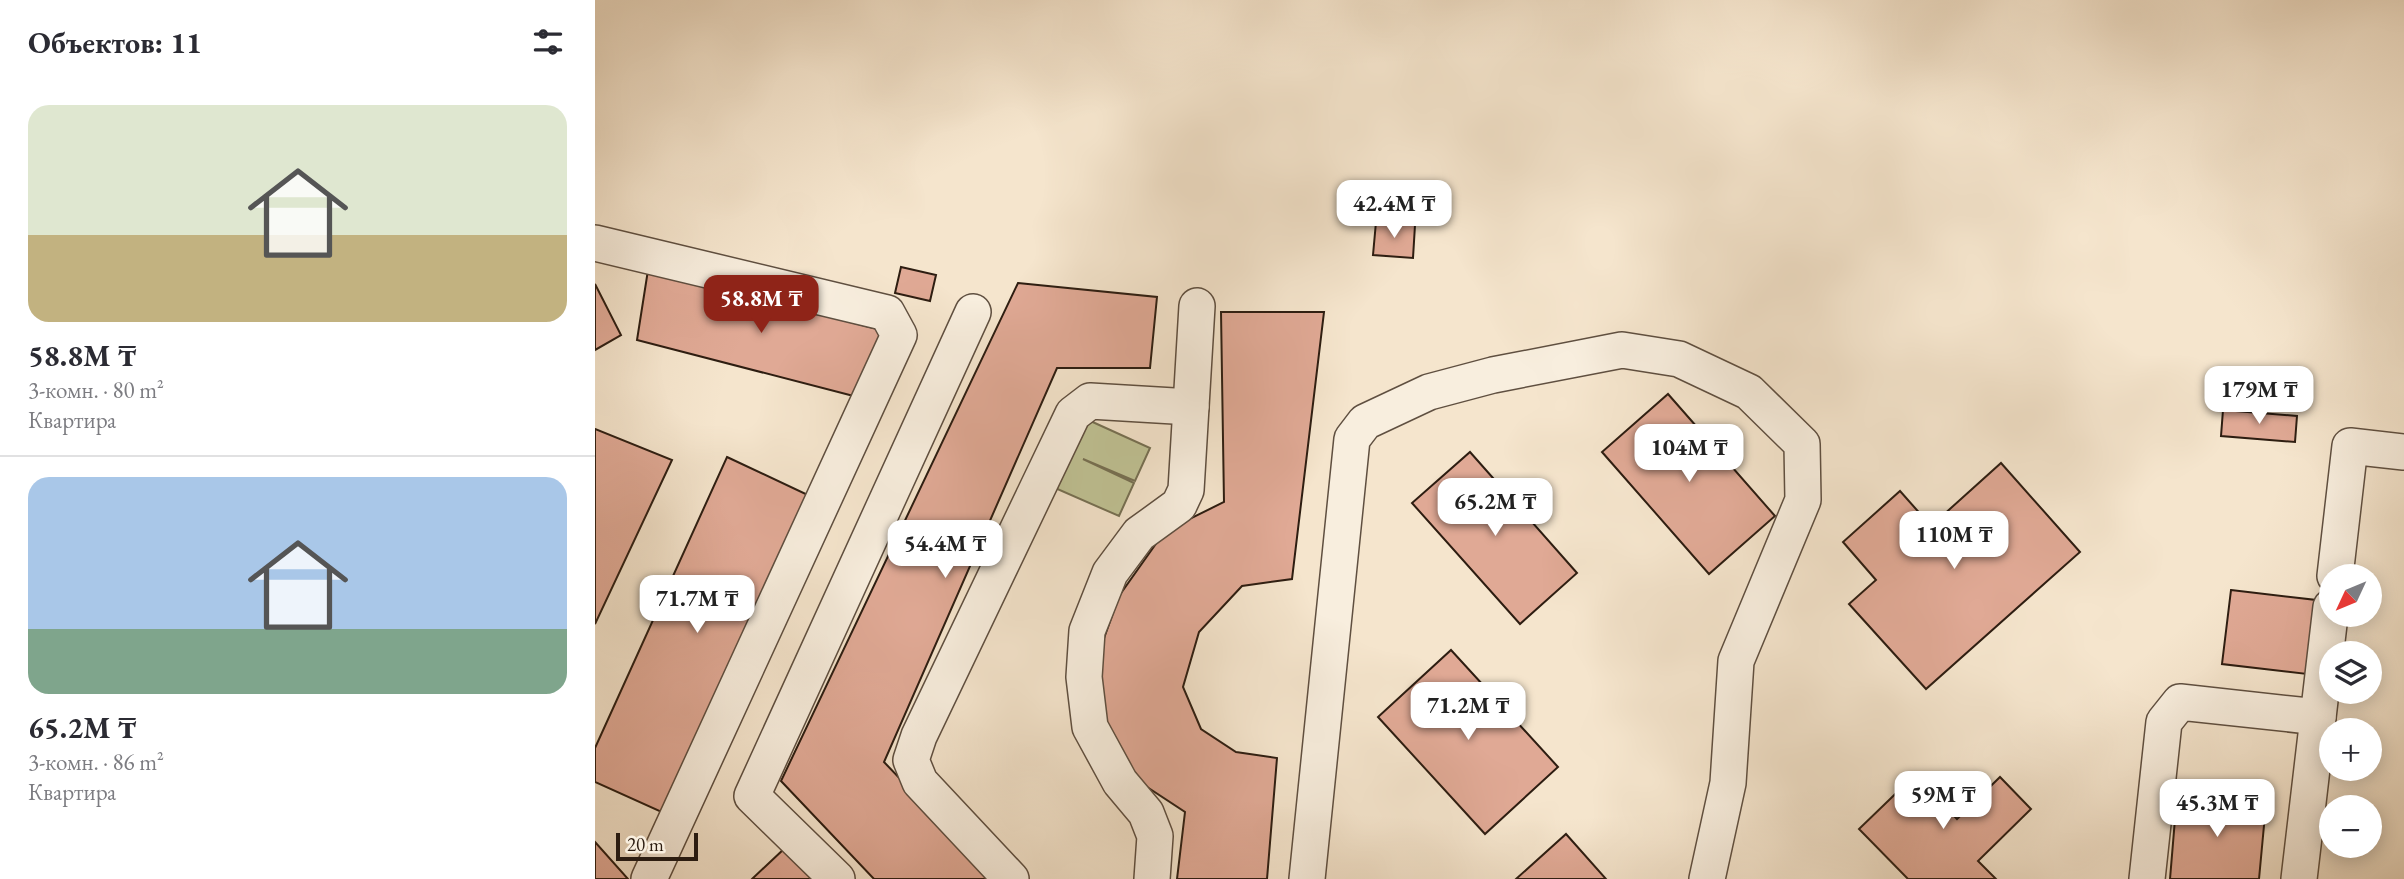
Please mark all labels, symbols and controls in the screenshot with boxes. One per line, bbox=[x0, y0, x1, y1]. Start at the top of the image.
text: Объектов: 11 bbox=[28, 23, 202, 62]
icon: filters bbox=[529, 23, 567, 61]
icon: home bbox=[235, 150, 361, 276]
pin: 42.4M ₸ bbox=[1329, 180, 1459, 240]
text: 42.4M ₸ bbox=[1353, 188, 1435, 218]
pin: 58.8M ₸ bbox=[696, 276, 826, 335]
text: 58.8M ₸ bbox=[720, 283, 802, 313]
text: 58.8M ₸ bbox=[28, 336, 136, 375]
pin: 179M ₸ bbox=[2202, 366, 2316, 426]
text: 179M ₸ bbox=[2220, 374, 2298, 404]
text: 3-комн. · 80 m² bbox=[28, 375, 164, 405]
text: Квартира bbox=[28, 405, 116, 435]
pin: 104M ₸ bbox=[1632, 424, 1746, 484]
text: 104M ₸ bbox=[1650, 432, 1728, 462]
pin: 65.2M ₸ bbox=[1430, 478, 1560, 538]
text: 65.2M ₸ bbox=[1454, 486, 1536, 516]
pin: 110M ₸ bbox=[1897, 512, 2011, 571]
text: 110M ₸ bbox=[1915, 519, 1993, 549]
pin: 54.4M ₸ bbox=[880, 520, 1010, 580]
icon: home bbox=[235, 522, 361, 648]
text: 54.4M ₸ bbox=[904, 528, 986, 558]
north arrow bbox=[2319, 564, 2382, 626]
map controls bbox=[2319, 564, 2382, 858]
pin: 71.7M ₸ bbox=[632, 576, 762, 635]
text: 71.7M ₸ bbox=[656, 583, 738, 613]
button: layers bbox=[2319, 641, 2382, 704]
pin: 71.2M ₸ bbox=[1403, 682, 1533, 742]
text: 71.2M ₸ bbox=[1427, 690, 1509, 720]
text: 65.2M ₸ bbox=[28, 708, 136, 747]
button: + bbox=[2319, 718, 2382, 781]
text: 3-комн. · 86 m² bbox=[28, 747, 164, 777]
pin: 59M ₸ bbox=[1894, 772, 1992, 831]
text: Квартира bbox=[28, 777, 116, 807]
text: 59M ₸ bbox=[1911, 779, 1975, 809]
pin: 45.3M ₸ bbox=[2152, 780, 2282, 839]
text: 45.3M ₸ bbox=[2176, 787, 2258, 817]
button: − bbox=[2319, 795, 2382, 858]
scale bar bbox=[616, 830, 698, 862]
text: 20 m bbox=[627, 832, 664, 857]

